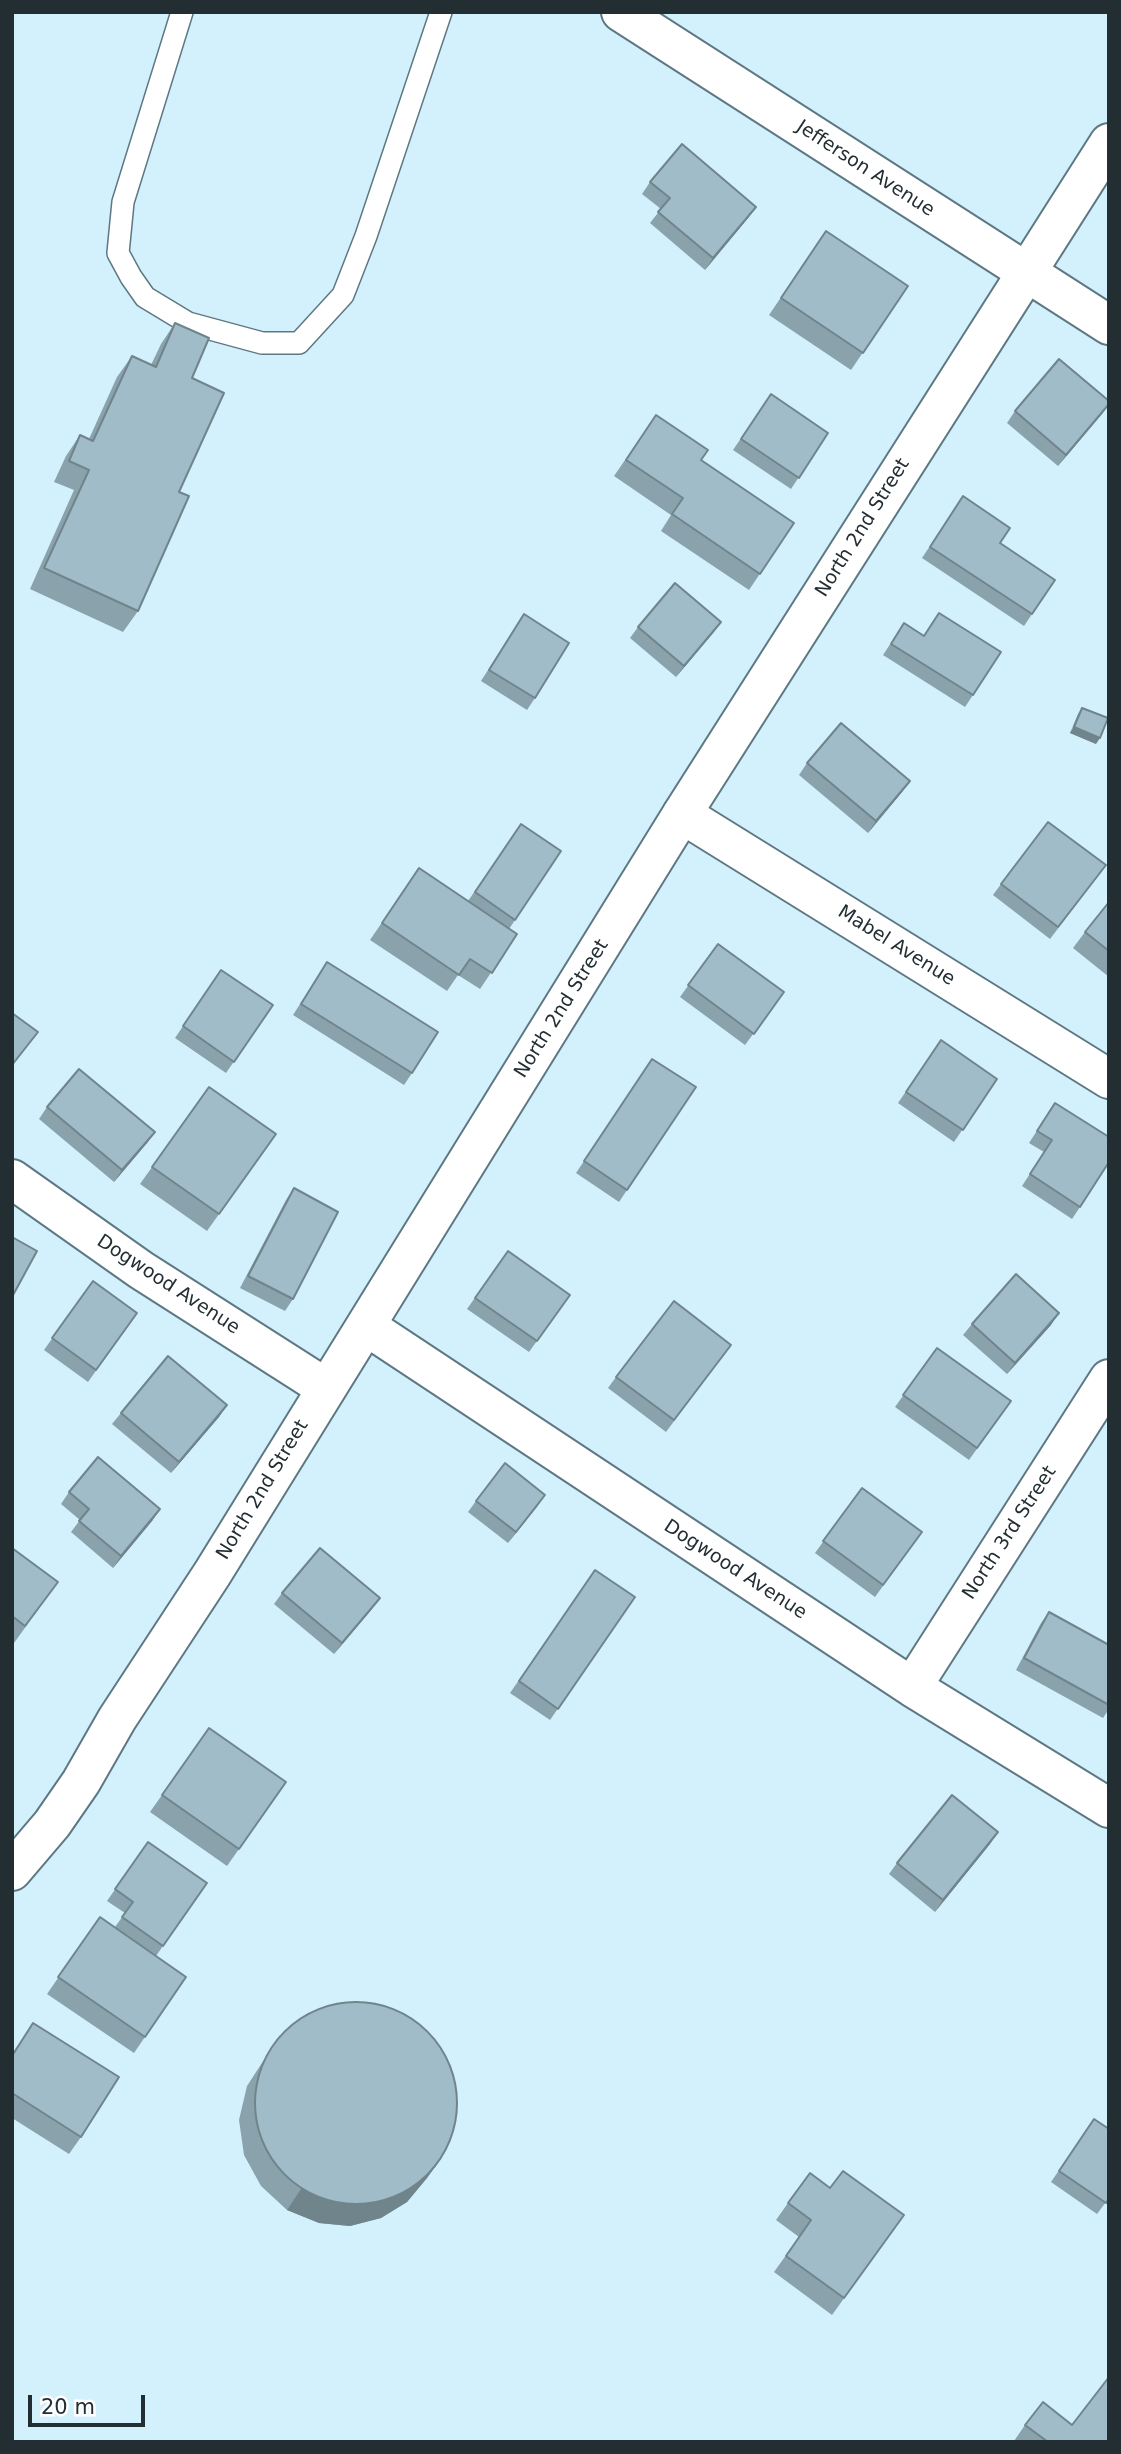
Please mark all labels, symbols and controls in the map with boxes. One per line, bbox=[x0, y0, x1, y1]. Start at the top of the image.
street label: Jefferson Avenue bbox=[792, 116, 938, 222]
street label: North 2nd Street bbox=[811, 454, 915, 602]
street label: Mabel Avenue bbox=[833, 901, 959, 991]
street label: North 2nd Street bbox=[510, 935, 614, 1083]
street label: Dogwood Avenue bbox=[92, 1230, 244, 1340]
street label: North 2nd Street bbox=[212, 1416, 314, 1564]
street label: North 3rd Street bbox=[958, 1462, 1062, 1604]
street label: Dogwood Avenue bbox=[659, 1515, 811, 1625]
scale bar bbox=[32, 2380, 149, 2424]
text: 20 m bbox=[41, 2395, 95, 2419]

